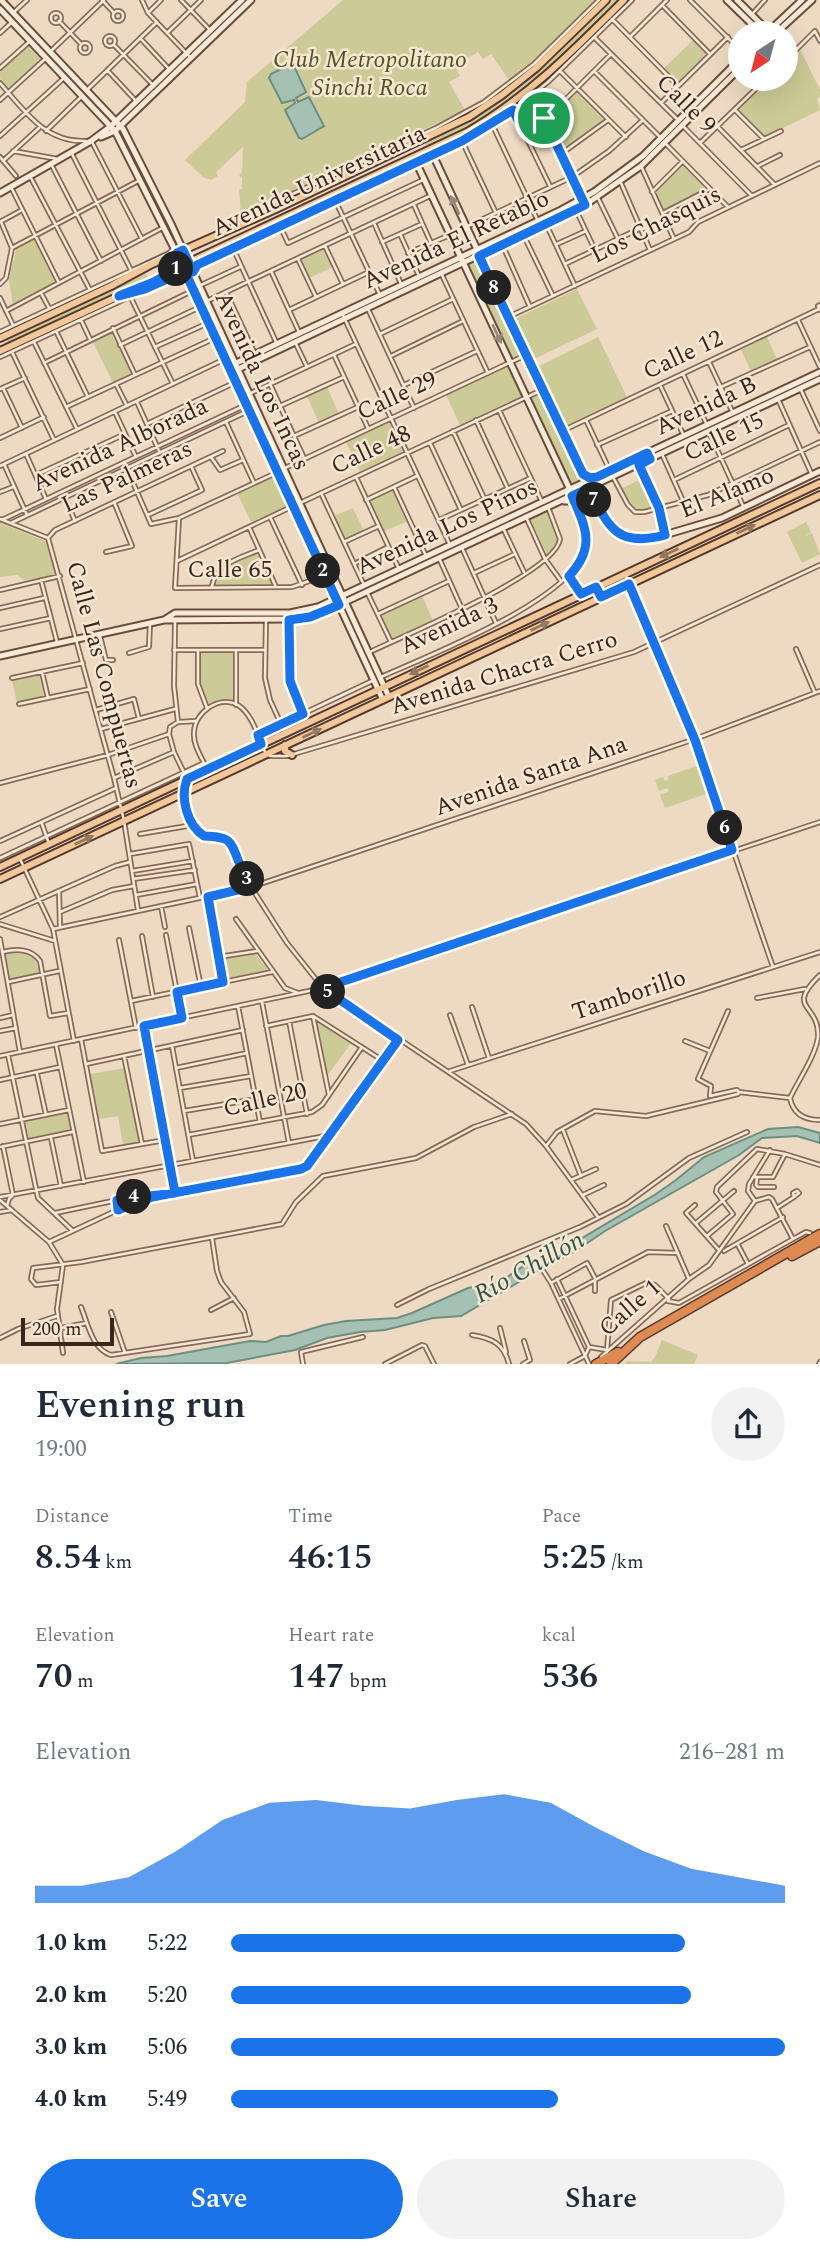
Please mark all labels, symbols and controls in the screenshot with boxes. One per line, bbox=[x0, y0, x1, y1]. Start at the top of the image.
north arrow bbox=[728, 21, 798, 91]
map controls bbox=[728, 21, 798, 91]
park label: Club Metropolitano Sinchi Roca bbox=[273, 42, 467, 106]
street label: Calle 9 bbox=[648, 66, 724, 142]
pin bbox=[514, 88, 574, 148]
icon: arrive bbox=[525, 99, 563, 137]
street label: Avenida Universitaria bbox=[206, 115, 432, 246]
street label: Los Chasquis bbox=[584, 177, 728, 273]
street label: Avenida El Retablo bbox=[357, 181, 555, 299]
one-way arrow bbox=[450, 195, 461, 215]
pin: 1 bbox=[158, 252, 194, 286]
text: 1 bbox=[170, 254, 181, 283]
pin: 8 bbox=[476, 270, 512, 306]
text: 8 bbox=[488, 273, 499, 302]
street label: Avenida Los Incas bbox=[205, 285, 319, 477]
street label: Calle 12 bbox=[637, 321, 729, 389]
one-way arrow bbox=[492, 324, 503, 344]
street label: Calle 29 bbox=[351, 362, 443, 430]
street label: Avenida B bbox=[649, 367, 763, 445]
street label: Avenida Alborada bbox=[26, 388, 214, 502]
street label: Calle 15 bbox=[678, 403, 770, 471]
street label: Calle 48 bbox=[325, 416, 417, 484]
street label: Las Palmeras bbox=[56, 431, 198, 523]
street label: El Alamo bbox=[674, 458, 780, 528]
street label: Avenida Los Pinos bbox=[350, 469, 544, 585]
pin: 7 bbox=[576, 482, 612, 518]
text: 7 bbox=[588, 485, 599, 514]
one-way arrow bbox=[736, 523, 756, 535]
one-way arrow bbox=[659, 548, 680, 559]
street label: Calle 65 bbox=[188, 552, 272, 588]
pin: 2 bbox=[306, 554, 340, 588]
text: 2 bbox=[317, 556, 328, 585]
street label: Calle Las Compuertas bbox=[56, 557, 152, 793]
street label: Avenida 3 bbox=[394, 588, 504, 664]
one-way arrow bbox=[530, 620, 550, 632]
street label: Avenida Chacra Cerro bbox=[386, 621, 622, 725]
one-way arrow bbox=[409, 665, 429, 676]
street label: Avenida Santa Ana bbox=[430, 726, 632, 826]
one-way arrow bbox=[302, 727, 322, 739]
pin: 6 bbox=[708, 810, 742, 846]
text: 6 bbox=[719, 813, 730, 842]
one-way arrow bbox=[74, 834, 94, 845]
pin: 3 bbox=[230, 862, 264, 896]
text: 3 bbox=[241, 864, 252, 893]
street label: Tamborillo bbox=[567, 960, 691, 1030]
pin: 5 bbox=[310, 974, 346, 1010]
text: 5 bbox=[322, 977, 333, 1006]
street label: Calle 20 bbox=[220, 1073, 310, 1127]
pin: 4 bbox=[116, 1180, 152, 1214]
text: 4 bbox=[128, 1182, 139, 1211]
water label: Río Chillón bbox=[466, 1220, 592, 1314]
street label: Calle 1 bbox=[591, 1271, 669, 1345]
scale bar bbox=[21, 1315, 114, 1347]
text: 200 m bbox=[32, 1315, 82, 1344]
text: Evening run bbox=[35, 1377, 246, 1435]
button: share bbox=[711, 1387, 785, 1461]
text: 19:00 bbox=[35, 1432, 87, 1467]
text: Distance bbox=[35, 1502, 109, 1531]
text: Time bbox=[288, 1502, 333, 1531]
text: Pace bbox=[542, 1502, 581, 1531]
text: 8.54 bbox=[35, 1531, 100, 1584]
text: 46:15 bbox=[288, 1531, 373, 1584]
text: 5:25 bbox=[542, 1531, 607, 1584]
text: km bbox=[100, 1548, 132, 1577]
text: /km bbox=[607, 1548, 644, 1577]
text: Elevation bbox=[35, 1621, 115, 1650]
text: Heart rate bbox=[288, 1621, 374, 1650]
text: kcal bbox=[542, 1621, 576, 1650]
text: 70 bbox=[35, 1650, 73, 1703]
text: 147 bbox=[288, 1650, 345, 1703]
text: 536 bbox=[542, 1650, 598, 1703]
text: m bbox=[73, 1667, 94, 1696]
text: bpm bbox=[345, 1667, 387, 1696]
text: Elevation bbox=[35, 1735, 131, 1770]
text: 216–281 m bbox=[679, 1735, 785, 1770]
text: 1.0 km bbox=[35, 1926, 107, 1961]
text: 5:22 bbox=[147, 1926, 187, 1961]
text: 2.0 km bbox=[35, 1978, 107, 2013]
text: 5:20 bbox=[147, 1978, 187, 2013]
text: 3.0 km bbox=[35, 2030, 107, 2065]
text: 5:06 bbox=[147, 2030, 187, 2065]
text: 4.0 km bbox=[35, 2082, 107, 2117]
text: 5:49 bbox=[147, 2082, 187, 2117]
button: Save bbox=[35, 2159, 403, 2239]
button: Share bbox=[417, 2159, 785, 2239]

